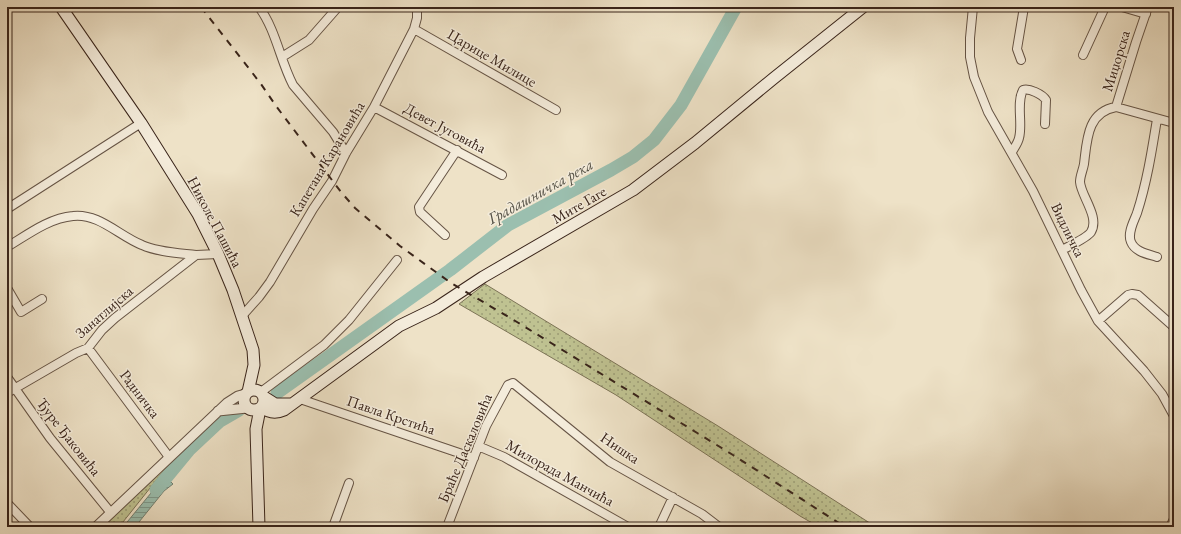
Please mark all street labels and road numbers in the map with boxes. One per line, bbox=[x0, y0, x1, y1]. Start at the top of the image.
street label: Царице Милице bbox=[444, 24, 540, 91]
street label: Миџорска bbox=[1097, 28, 1134, 94]
street label: Капетана Карановића bbox=[285, 98, 368, 220]
street label: Девет Југовића bbox=[401, 98, 490, 157]
street label: Николе Пашића bbox=[183, 173, 247, 271]
street label: Мите Гаге bbox=[548, 181, 609, 228]
street label: Видличка bbox=[1047, 199, 1090, 260]
street label: Занатлијска bbox=[71, 281, 137, 342]
street label: Радничка bbox=[116, 366, 165, 422]
street label: Браће Даскаловића bbox=[433, 390, 496, 505]
street label: Павла Крстића bbox=[344, 391, 438, 439]
street label: Ђуре Ђаковића bbox=[33, 394, 106, 479]
street label: Нишка bbox=[597, 428, 644, 468]
street label: Милорада Манчића bbox=[503, 435, 618, 510]

